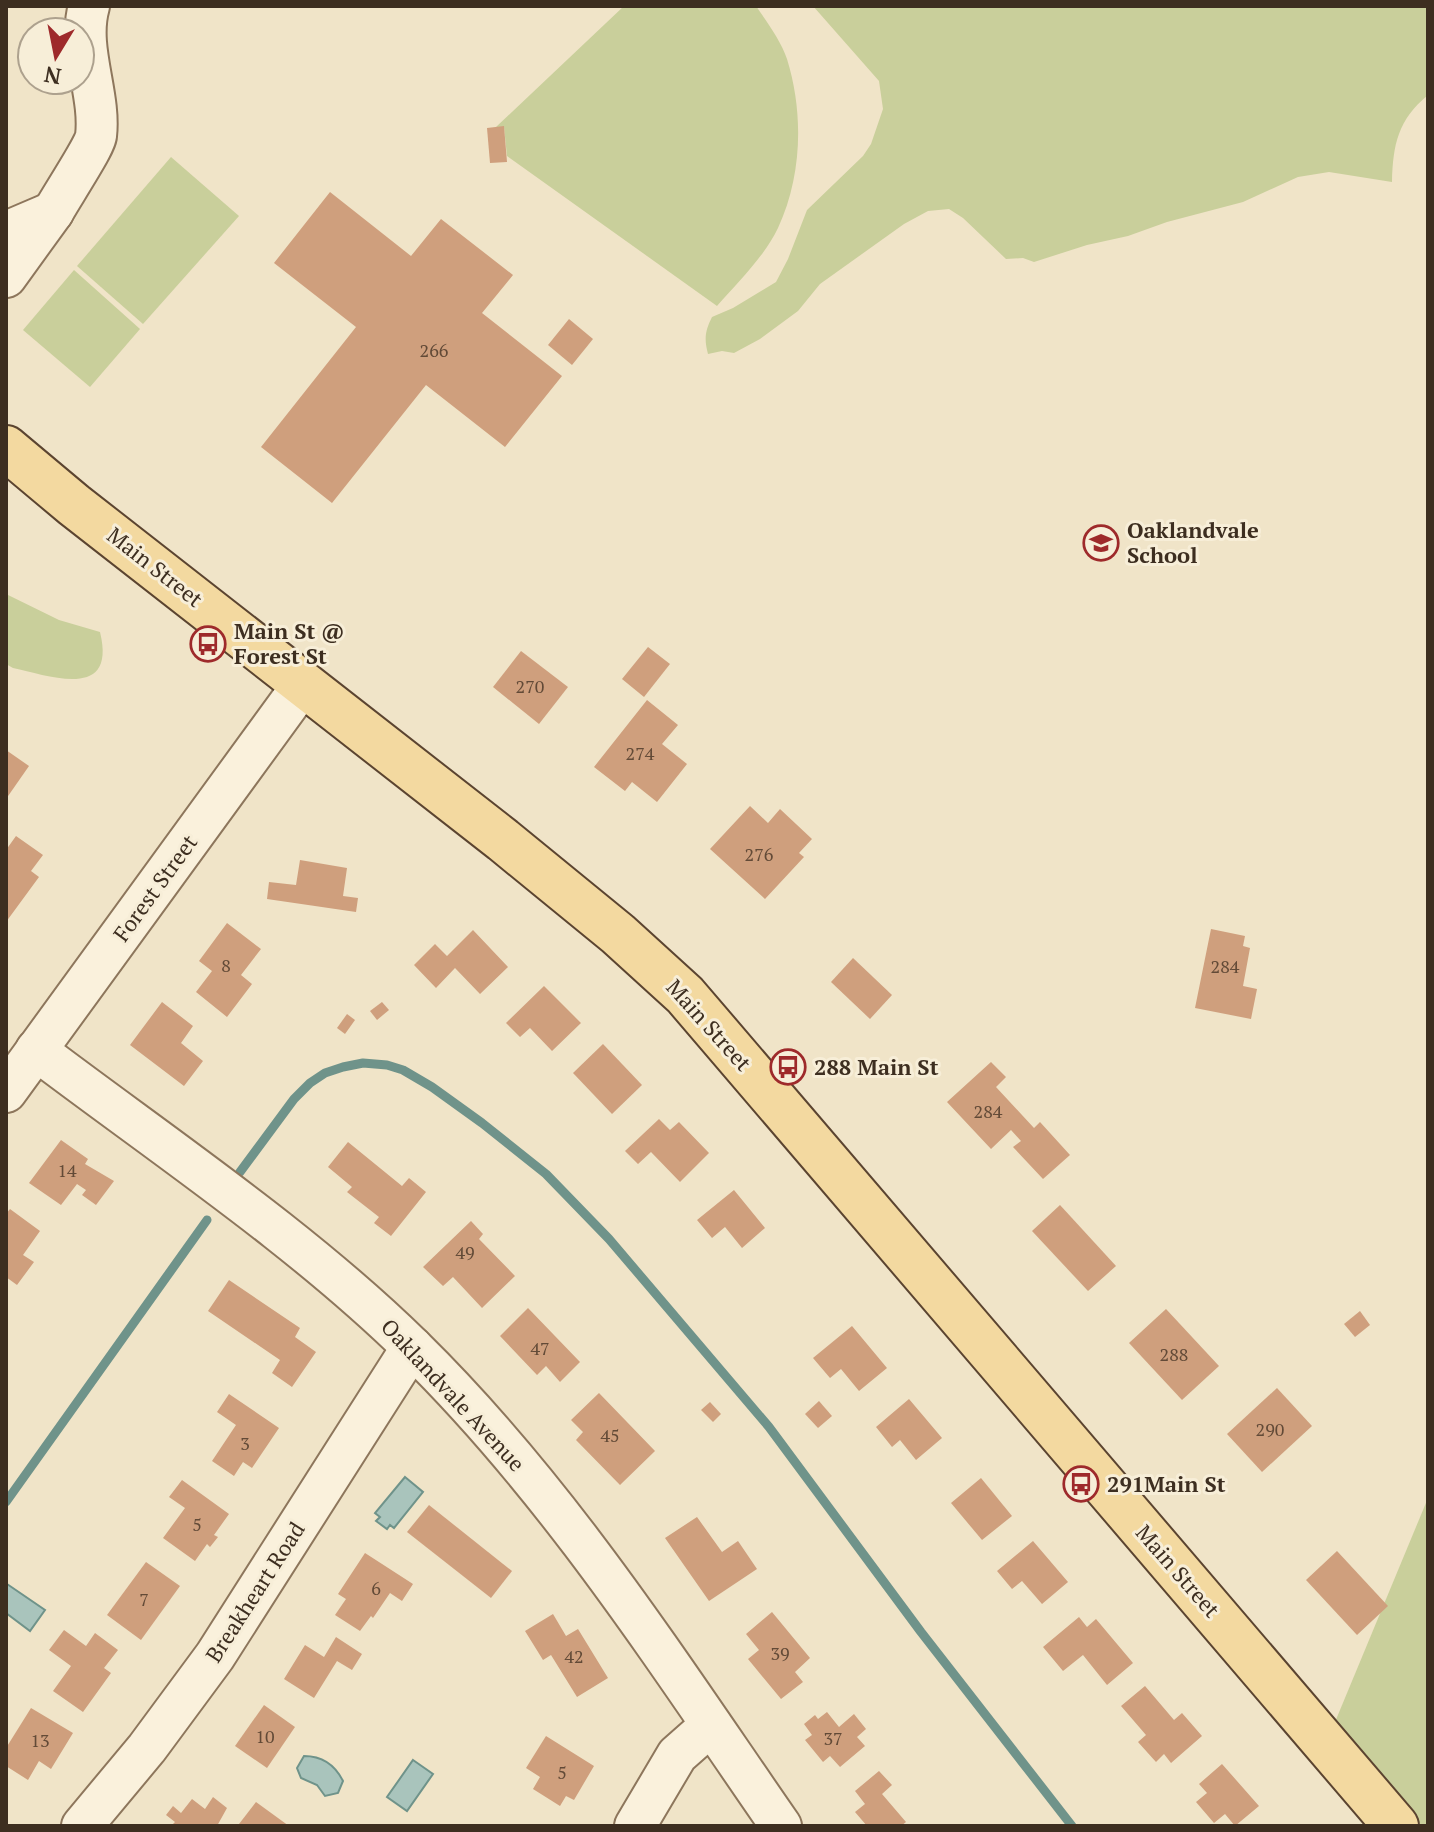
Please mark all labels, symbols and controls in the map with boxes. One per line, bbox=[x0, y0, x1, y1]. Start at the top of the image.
north arrow bbox=[16, 16, 96, 96]
text: N bbox=[41, 60, 63, 92]
house number: 266 bbox=[420, 338, 449, 362]
place label: Oaklandvale School bbox=[1127, 515, 1259, 569]
street label: Main Street bbox=[101, 520, 209, 613]
school or university icon: Oaklandvale School bbox=[1082, 524, 1120, 562]
place label: Main St @ Forest St bbox=[234, 616, 345, 670]
bus stop icon: Main St @ Forest St bbox=[189, 625, 227, 663]
house number: 270 bbox=[516, 674, 544, 698]
house number: 274 bbox=[626, 741, 655, 765]
street label: Forest Street bbox=[106, 828, 203, 947]
house number: 276 bbox=[745, 842, 774, 866]
house number: 8 bbox=[221, 953, 231, 977]
house number: 284 bbox=[1211, 954, 1240, 978]
street label: Main Street bbox=[660, 973, 758, 1077]
bus stop icon: 288 Main St bbox=[769, 1048, 807, 1086]
place label: 288 Main St bbox=[814, 1052, 939, 1081]
house number: 284 bbox=[974, 1099, 1003, 1123]
house number: 14 bbox=[57, 1158, 77, 1182]
house number: 49 bbox=[455, 1240, 475, 1264]
street label: Oaklandvale Avenue bbox=[375, 1312, 532, 1477]
house number: 47 bbox=[530, 1336, 550, 1360]
house number: 288 bbox=[1160, 1342, 1188, 1366]
house number: 290 bbox=[1256, 1417, 1284, 1441]
house number: 45 bbox=[600, 1423, 620, 1447]
house number: 3 bbox=[240, 1431, 250, 1455]
bus stop icon: 291Main St bbox=[1062, 1465, 1100, 1503]
place label: 291Main St bbox=[1107, 1469, 1226, 1498]
house number: 5 bbox=[192, 1512, 202, 1536]
street label: Breakheart Road bbox=[198, 1516, 311, 1667]
street label: Main Street bbox=[1130, 1518, 1227, 1623]
house number: 6 bbox=[371, 1576, 381, 1600]
house number: 7 bbox=[139, 1587, 149, 1611]
house number: 39 bbox=[770, 1641, 790, 1665]
house number: 42 bbox=[564, 1644, 584, 1668]
house number: 10 bbox=[255, 1724, 275, 1748]
house number: 37 bbox=[823, 1726, 843, 1750]
house number: 13 bbox=[30, 1728, 50, 1752]
house number: 5 bbox=[557, 1760, 567, 1784]

